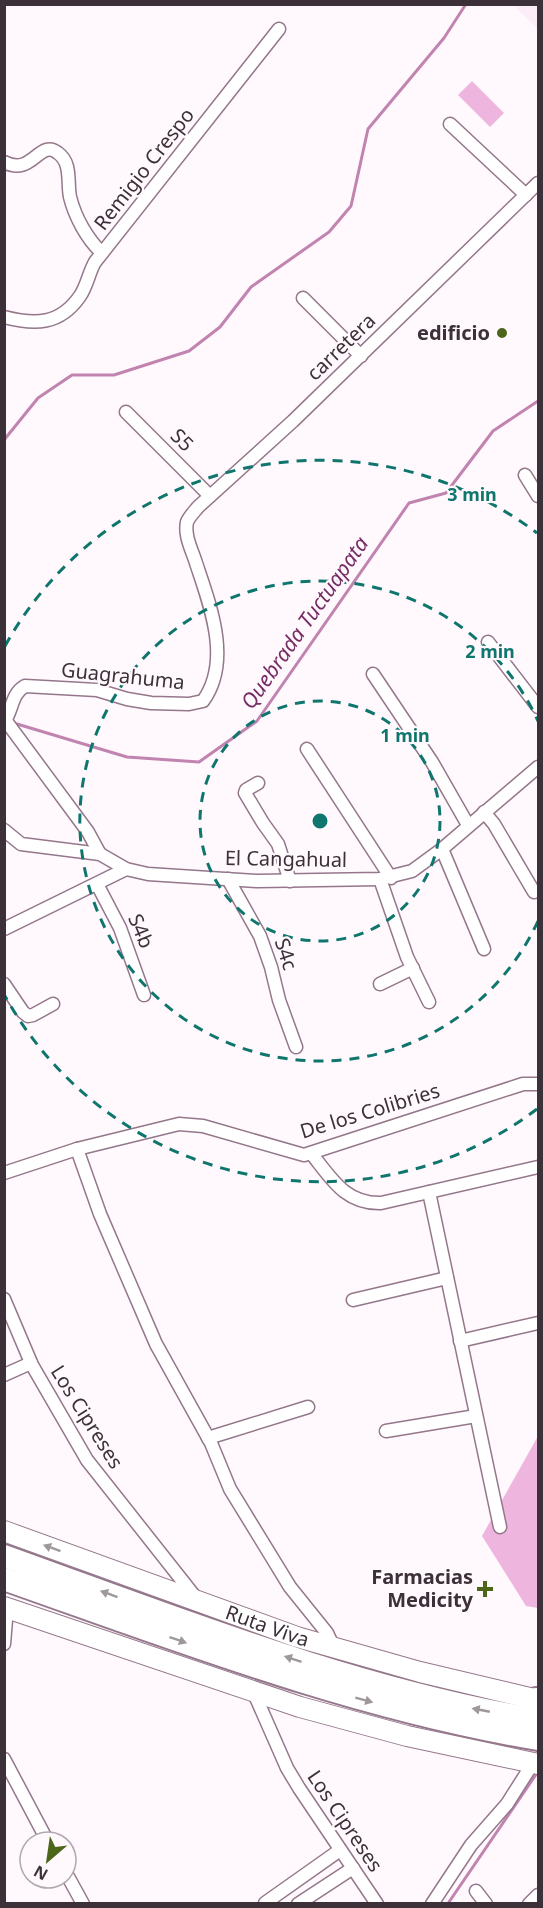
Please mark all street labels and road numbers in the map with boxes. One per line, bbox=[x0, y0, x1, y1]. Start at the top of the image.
street label: Remigio Crespo bbox=[87, 102, 200, 235]
street label: carretera bbox=[300, 307, 381, 386]
street label: S5 bbox=[165, 422, 200, 457]
street label: Guagrahuma bbox=[60, 656, 186, 695]
street label: El Cangahual bbox=[225, 844, 347, 873]
street label: S4b bbox=[122, 910, 161, 952]
street label: S4c bbox=[269, 934, 304, 973]
street label: De los Colibries bbox=[297, 1076, 443, 1145]
street label: Los Cipreses bbox=[45, 1360, 130, 1474]
street label: Ruta Viva bbox=[222, 1598, 312, 1653]
street label: Los Cipreses bbox=[301, 1765, 389, 1877]

